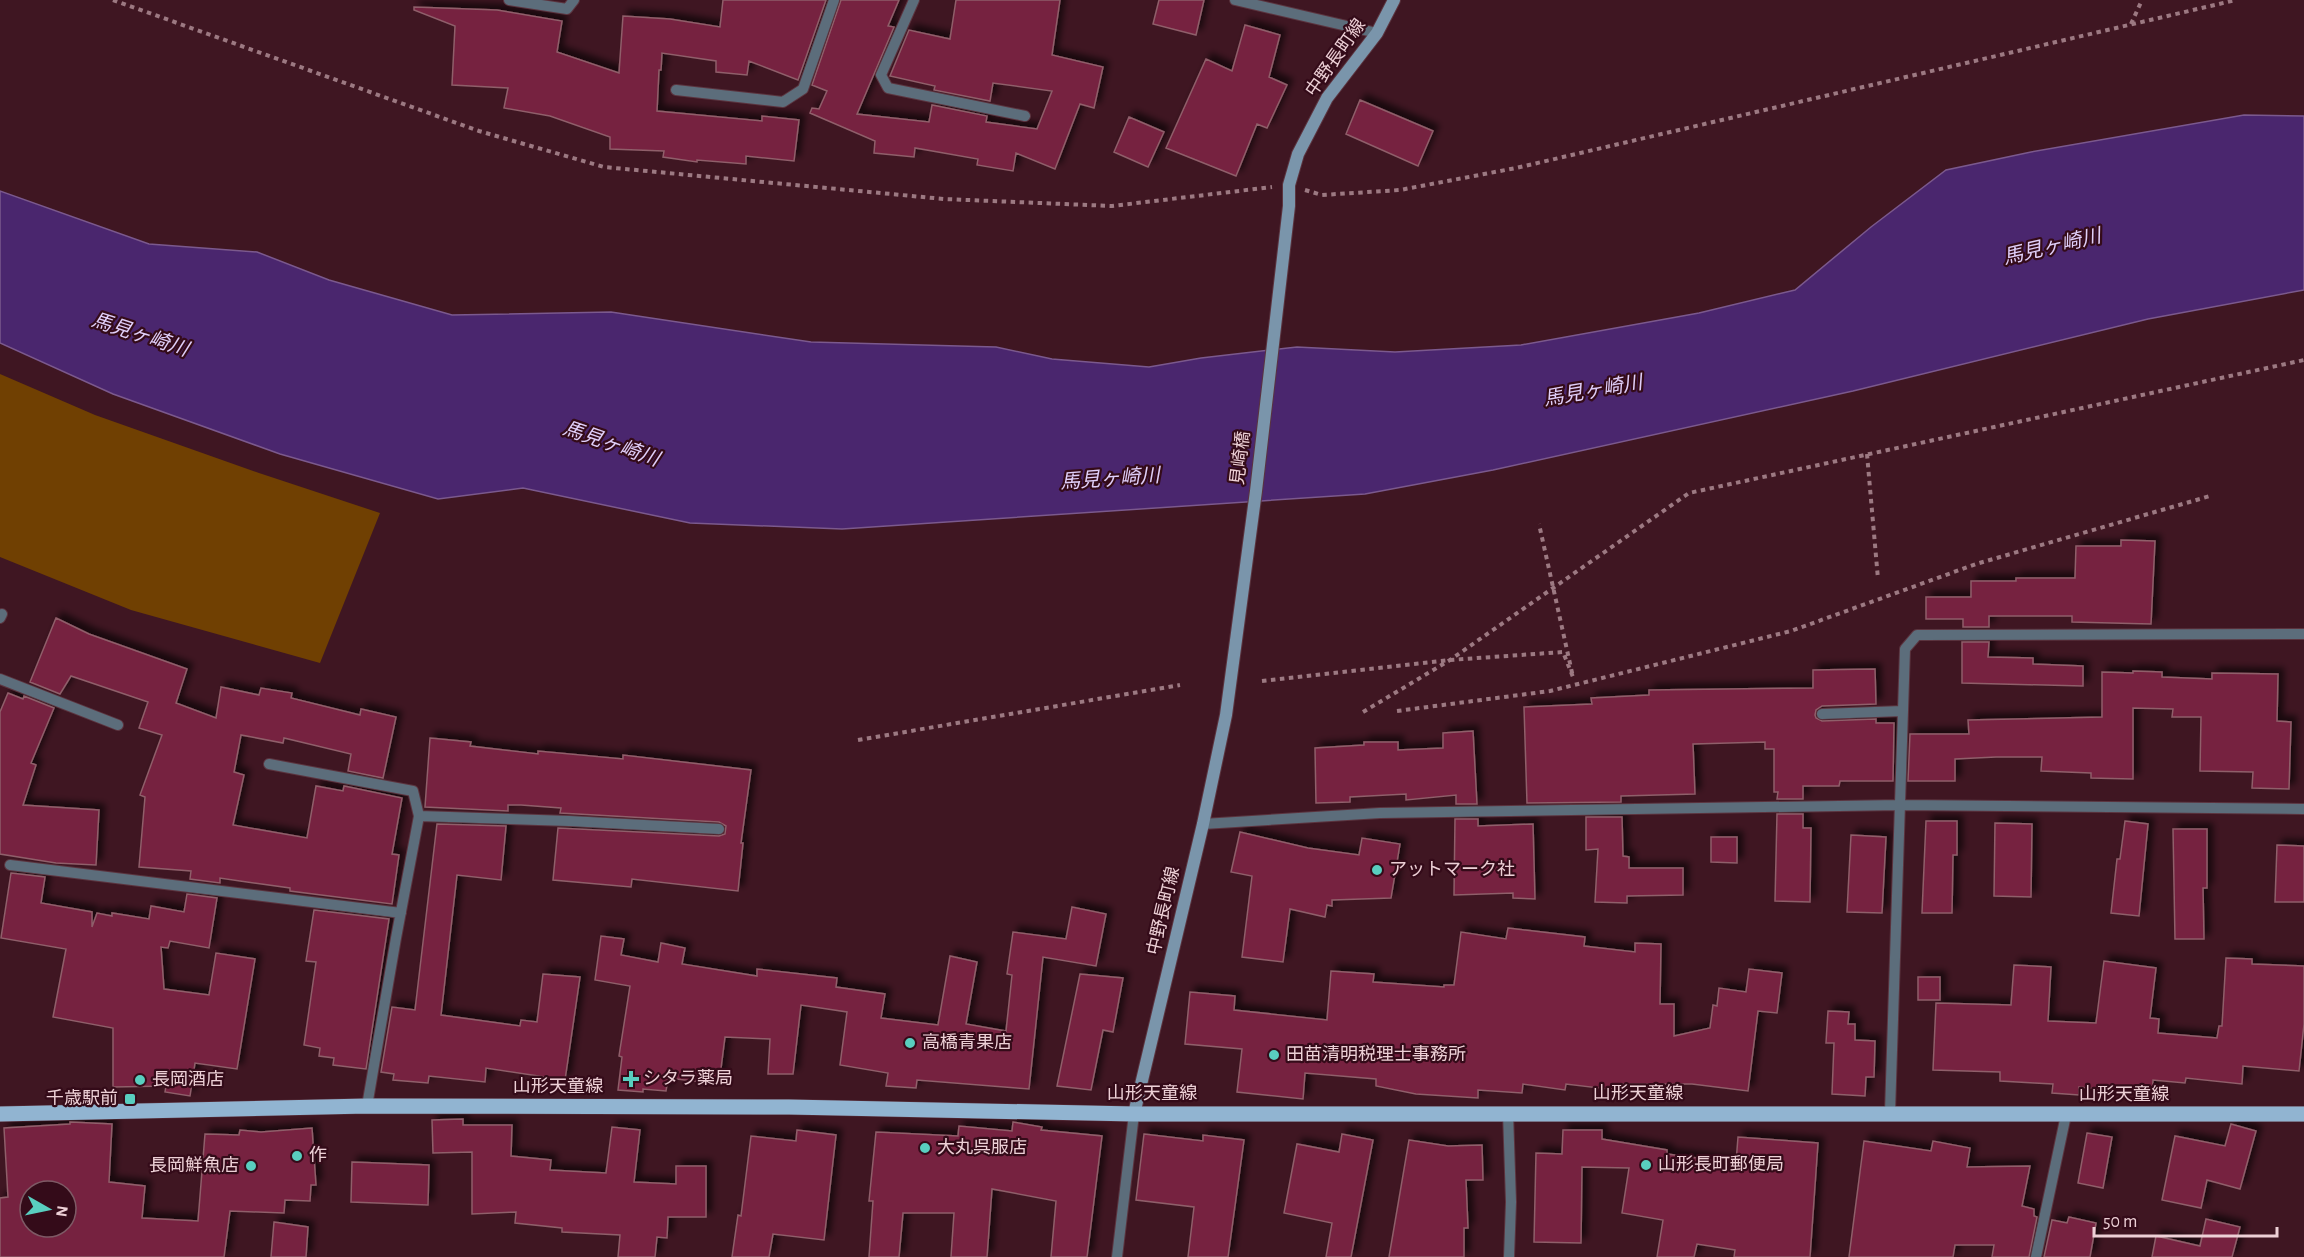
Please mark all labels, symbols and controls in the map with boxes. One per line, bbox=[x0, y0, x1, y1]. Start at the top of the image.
street label: 中野長町線 bbox=[1301, 15, 1369, 100]
water label: 馬見ヶ崎川 bbox=[2001, 225, 2105, 268]
water label: 馬見ヶ崎川 bbox=[89, 309, 193, 361]
water label: 馬見ヶ崎川 bbox=[1542, 371, 1646, 410]
water label: 馬見ヶ崎川 bbox=[560, 417, 664, 470]
street label: 見崎橋 bbox=[1228, 430, 1253, 486]
water label: 馬見ヶ崎川 bbox=[1059, 464, 1163, 492]
place label: アットマーク社 bbox=[1389, 860, 1515, 879]
marker: アットマーク社 bbox=[1370, 863, 1384, 877]
street label: 中野長町線 bbox=[1143, 865, 1183, 957]
place label: 高橋青果店 bbox=[922, 1033, 1012, 1052]
marker: 高橋青果店 bbox=[903, 1036, 917, 1050]
place label: 田苗清明税理士事務所 bbox=[1286, 1044, 1466, 1064]
marker: 田苗清明税理士事務所 bbox=[1267, 1048, 1281, 1062]
place label: シタラ薬局 bbox=[643, 1069, 733, 1088]
place label: 長岡酒店 bbox=[152, 1070, 224, 1089]
marker: シタラ薬局 bbox=[624, 1072, 638, 1086]
marker: 長岡酒店 bbox=[133, 1073, 147, 1087]
street label: 山形天童線 bbox=[513, 1076, 603, 1096]
street label: 山形天童線 bbox=[1107, 1083, 1197, 1103]
street label: 山形天童線 bbox=[1593, 1083, 1683, 1103]
street label: 山形天童線 bbox=[2079, 1084, 2169, 1104]
place label: 千歳駅前 bbox=[46, 1088, 118, 1108]
marker: 千歳駅前 bbox=[123, 1092, 137, 1106]
place label: 大丸呉服店 bbox=[937, 1138, 1027, 1157]
marker: 大丸呉服店 bbox=[918, 1141, 932, 1155]
place label: 作 bbox=[309, 1145, 327, 1165]
marker: 作 bbox=[290, 1149, 304, 1163]
place label: 長岡鮮魚店 bbox=[149, 1155, 239, 1175]
place label: 山形長町郵便局 bbox=[1658, 1155, 1784, 1174]
marker: 山形長町郵便局 bbox=[1639, 1158, 1653, 1172]
marker: 長岡鮮魚店 bbox=[244, 1159, 258, 1173]
north arrow bbox=[18, 1179, 78, 1239]
scale bar bbox=[2094, 1200, 2277, 1238]
text: N bbox=[53, 1204, 71, 1218]
text: 50 m bbox=[2103, 1213, 2137, 1231]

